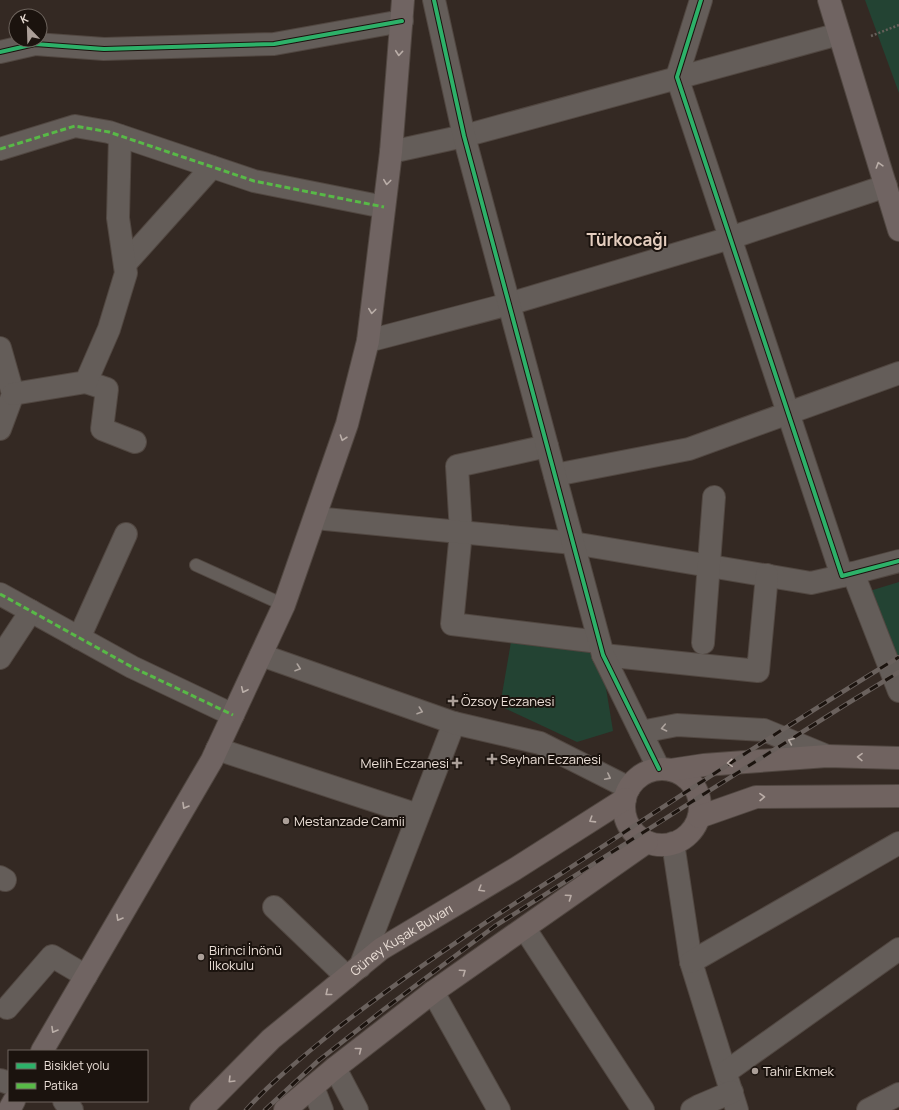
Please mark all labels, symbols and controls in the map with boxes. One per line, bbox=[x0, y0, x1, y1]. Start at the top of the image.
north arrow bbox=[8, 8, 48, 48]
text: K bbox=[18, 10, 31, 27]
one-way arrow bbox=[395, 50, 404, 56]
one-way arrow bbox=[875, 162, 884, 169]
one-way arrow bbox=[383, 179, 392, 185]
district label: Türkocağı bbox=[586, 228, 668, 251]
one-way arrow bbox=[368, 308, 377, 314]
one-way arrow bbox=[339, 434, 347, 441]
one-way arrow bbox=[294, 663, 301, 672]
one-way arrow bbox=[241, 686, 249, 694]
place label: Özsoy Eczanesi bbox=[461, 692, 554, 710]
marker: Özsoy Eczanesi bbox=[448, 696, 458, 706]
one-way arrow bbox=[417, 706, 424, 715]
one-way arrow bbox=[660, 723, 667, 731]
one-way arrow bbox=[787, 738, 794, 746]
place label: Seyhan Eczanesi bbox=[500, 750, 601, 768]
one-way arrow bbox=[857, 753, 863, 761]
place label: Melih Eczanesi bbox=[361, 754, 449, 772]
marker: Seyhan Eczanesi bbox=[487, 754, 497, 764]
marker: Melih Eczanesi bbox=[452, 758, 462, 768]
one-way arrow bbox=[727, 759, 733, 768]
one-way arrow bbox=[603, 772, 611, 780]
one-way arrow bbox=[759, 793, 765, 801]
one-way arrow bbox=[183, 802, 190, 809]
place label: Mestanzade Camii bbox=[294, 812, 405, 830]
one-way arrow bbox=[589, 815, 596, 823]
marker: Mestanzade Camii bbox=[281, 816, 291, 826]
one-way arrow bbox=[478, 884, 485, 892]
one-way arrow bbox=[565, 895, 572, 902]
street label: Güney Kuşak Bulvarı bbox=[346, 899, 456, 980]
one-way arrow bbox=[117, 914, 124, 921]
place label: Birinci İnönü İlkokulu bbox=[209, 941, 282, 974]
marker: Birinci İnönü İlkokulu bbox=[196, 952, 206, 962]
one-way arrow bbox=[458, 970, 465, 977]
one-way arrow bbox=[325, 988, 332, 995]
one-way arrow bbox=[51, 1026, 58, 1033]
one-way arrow bbox=[354, 1047, 361, 1054]
legend bbox=[8, 1050, 148, 1102]
text: Bisiklet yolu bbox=[44, 1057, 109, 1074]
place label: Tahir Ekmek bbox=[763, 1062, 835, 1080]
marker: Tahir Ekmek bbox=[750, 1066, 760, 1076]
one-way arrow bbox=[228, 1075, 236, 1083]
text: Patika bbox=[44, 1077, 78, 1094]

